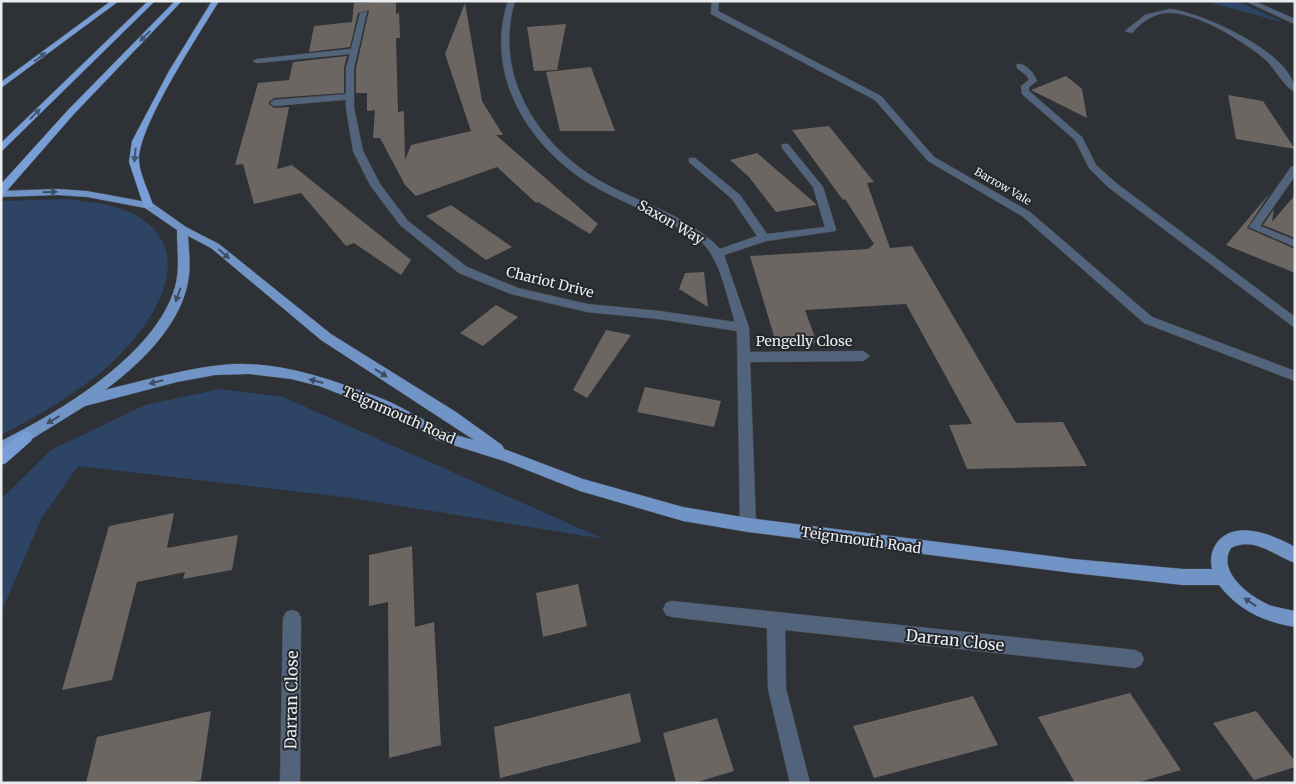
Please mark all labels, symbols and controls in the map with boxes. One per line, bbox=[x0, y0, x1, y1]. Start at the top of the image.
one-way arrow bbox=[139, 29, 151, 41]
one-way arrow bbox=[33, 51, 46, 62]
one-way arrow bbox=[29, 108, 41, 120]
one-way arrow bbox=[131, 148, 139, 164]
street label: Barrow Vale bbox=[972, 164, 1034, 208]
one-way arrow bbox=[42, 188, 58, 196]
street label: Saxon Way bbox=[635, 196, 708, 249]
one-way arrow bbox=[217, 248, 230, 259]
street label: Chariot Drive bbox=[504, 262, 596, 302]
one-way arrow bbox=[174, 288, 182, 303]
street label: Pengelly Close bbox=[756, 332, 852, 350]
one-way arrow bbox=[374, 369, 387, 378]
one-way arrow bbox=[309, 377, 324, 385]
one-way arrow bbox=[149, 379, 164, 387]
street label: Teignmouth Road bbox=[340, 382, 459, 448]
one-way arrow bbox=[47, 416, 60, 425]
street label: Teignmouth Road bbox=[800, 523, 923, 557]
one-way arrow bbox=[1243, 597, 1257, 607]
street label: Darran Close bbox=[905, 625, 1005, 655]
street label: Darran Close bbox=[280, 650, 302, 750]

